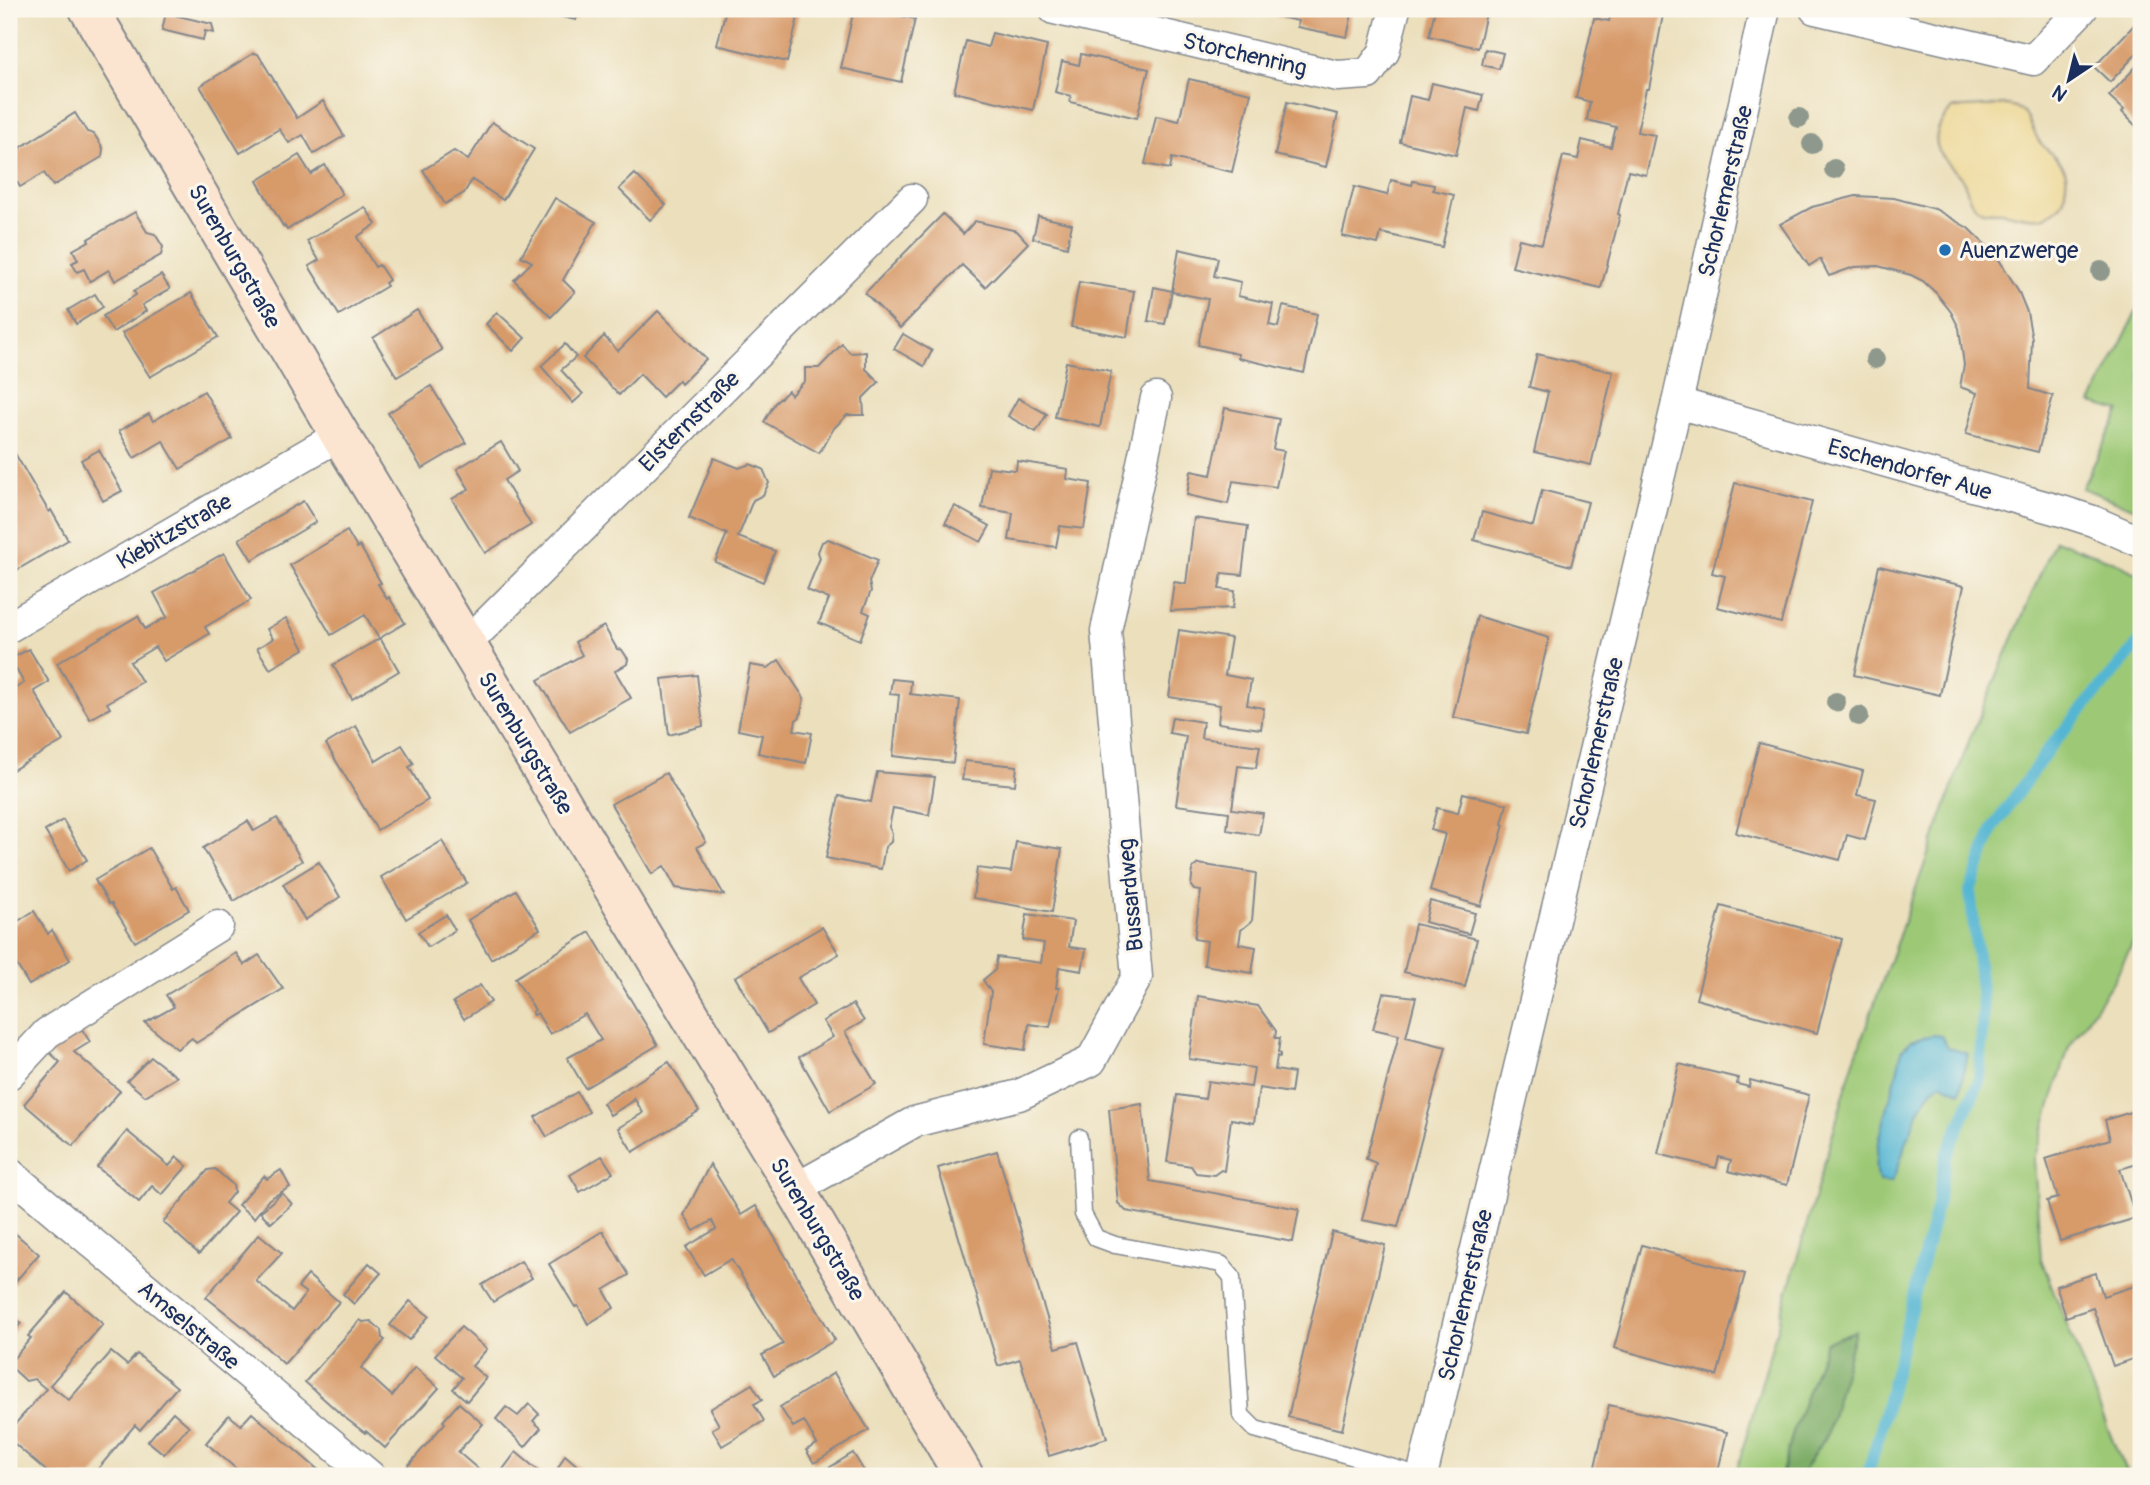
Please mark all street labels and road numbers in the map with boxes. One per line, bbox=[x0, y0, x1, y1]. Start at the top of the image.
street label: Storchenring bbox=[1180, 26, 1310, 83]
street label: Schorlemerstraße bbox=[1692, 102, 1759, 280]
street label: Surenburgstraße bbox=[182, 179, 288, 334]
street label: Elsternstraße bbox=[633, 364, 747, 478]
street label: Eschendorfer Aue bbox=[1824, 432, 1996, 507]
street label: Kiebitzstraße bbox=[111, 486, 238, 576]
street label: Schorlemerstraße bbox=[1563, 654, 1630, 832]
street label: Surenburgstraße bbox=[472, 667, 580, 821]
street label: Bussardweg bbox=[1111, 837, 1150, 953]
street label: Surenburgstraße bbox=[764, 1153, 872, 1307]
street label: Schorlemerstraße bbox=[1432, 1206, 1499, 1384]
street label: Amselstraße bbox=[132, 1274, 246, 1377]

